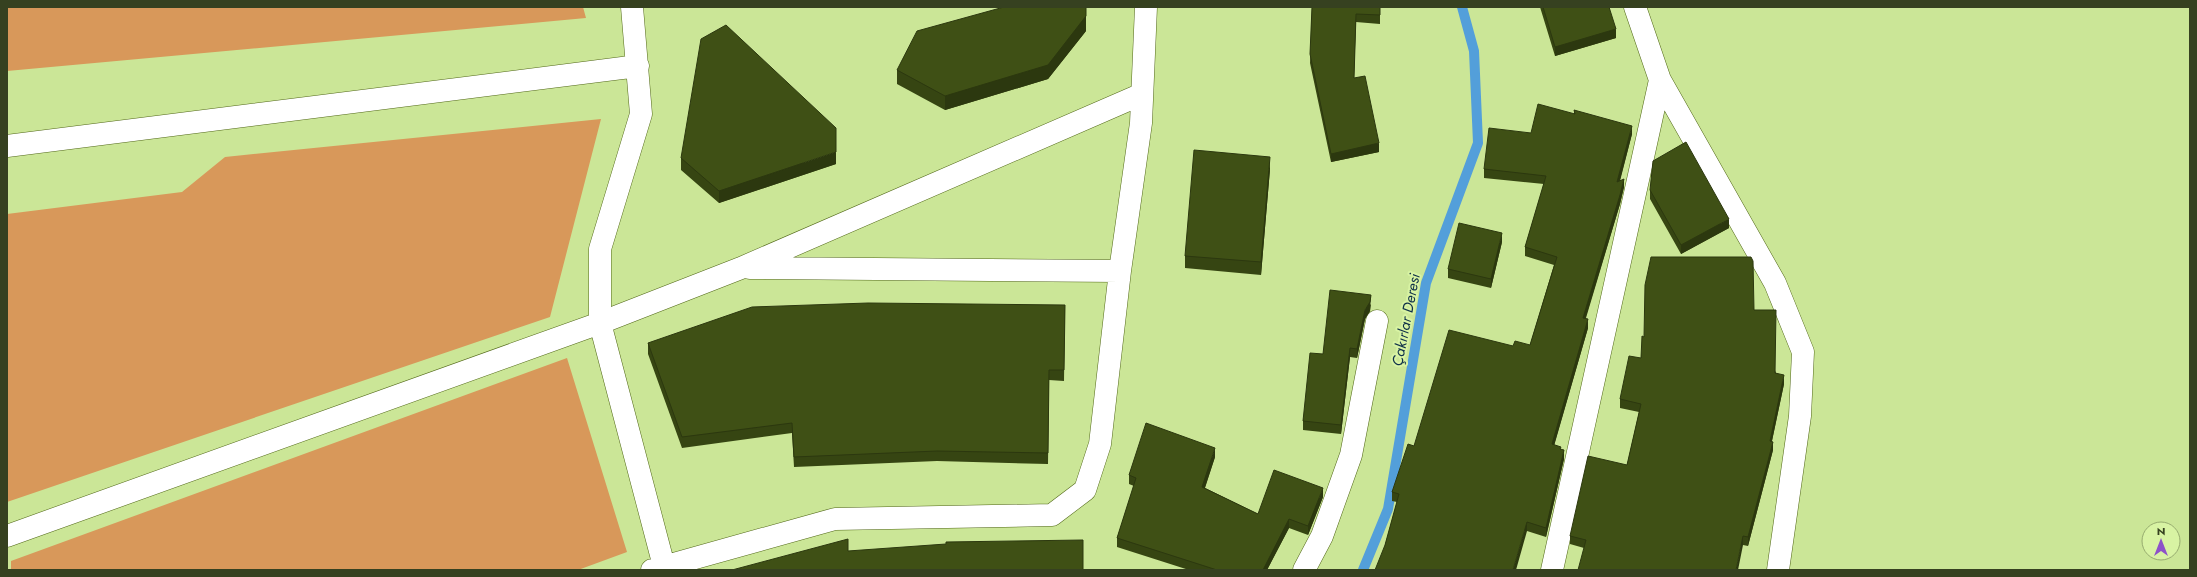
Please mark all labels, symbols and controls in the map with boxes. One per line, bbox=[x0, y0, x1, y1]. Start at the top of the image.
water label: Çakırlar Deresi bbox=[1386, 272, 1426, 368]
north arrow bbox=[2141, 521, 2181, 561]
text: N bbox=[2157, 523, 2165, 539]

